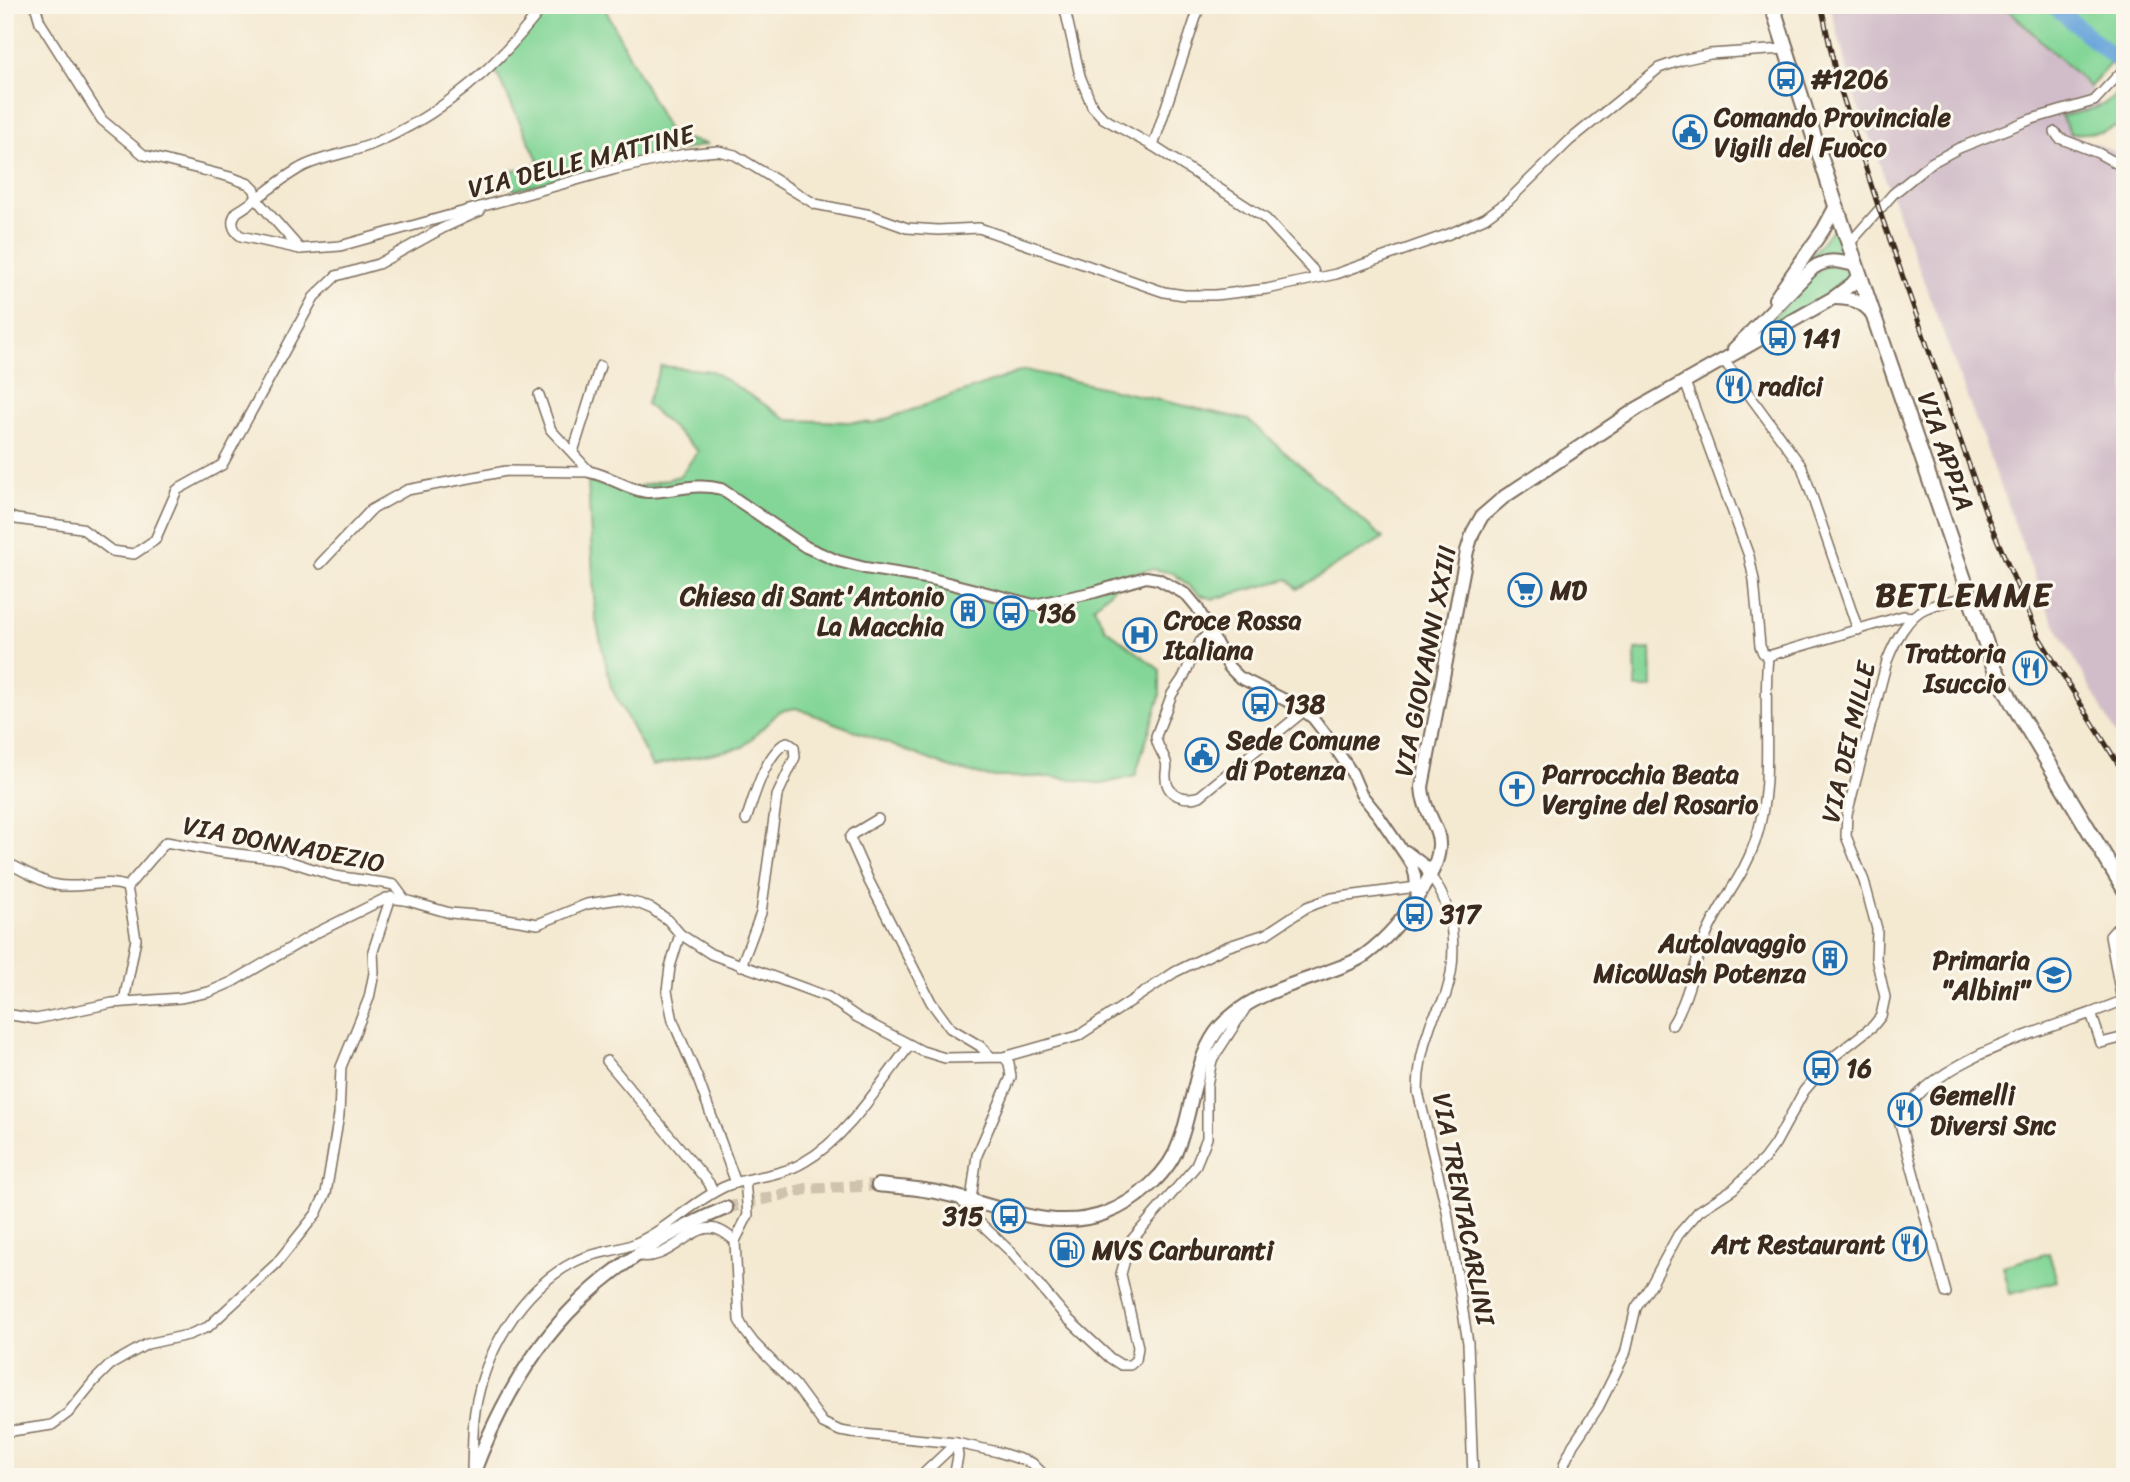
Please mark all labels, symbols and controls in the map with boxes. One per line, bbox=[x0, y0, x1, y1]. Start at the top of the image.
place label: #1206 bbox=[1810, 56, 1889, 102]
bus stop icon: #1206 bbox=[1767, 60, 1805, 98]
place label: Comando Provinciale Vigili del Fuoco bbox=[1713, 94, 1951, 170]
street label: VIA DELLE MATTINE bbox=[463, 110, 701, 211]
public building icon: Comando Provinciale Vigili del Fuoco bbox=[1671, 113, 1709, 151]
place label: 141 bbox=[1802, 315, 1841, 361]
bus stop icon: 141 bbox=[1759, 319, 1797, 357]
place label: radici bbox=[1757, 363, 1825, 409]
restaurant icon: radici bbox=[1715, 367, 1753, 405]
street label: VIA APPIA bbox=[1904, 385, 1988, 517]
street label: VIA GIOVANNI XXIII bbox=[1380, 542, 1470, 780]
district label: BETLEMME bbox=[1875, 566, 2053, 624]
place label: MD bbox=[1549, 567, 1587, 613]
supermarket icon: MD bbox=[1506, 571, 1544, 609]
place label: Chiesa di Sant'Antonio La Macchia bbox=[679, 573, 944, 649]
place label: 136 bbox=[1036, 590, 1076, 636]
building icon: Chiesa di Sant'Antonio La Macchia bbox=[949, 592, 987, 630]
bus stop icon: 136 bbox=[992, 594, 1030, 632]
place label: Croce Rossa Italiana bbox=[1162, 597, 1302, 673]
hospital icon: Croce Rossa Italiana bbox=[1121, 616, 1159, 654]
place label: Trattoria Isuccio bbox=[1905, 630, 2006, 706]
restaurant icon: Trattoria Isuccio bbox=[2011, 649, 2049, 687]
street label: VIA DEI MILLE bbox=[1807, 655, 1889, 827]
place label: 138 bbox=[1284, 681, 1325, 727]
bus stop icon: 138 bbox=[1241, 685, 1279, 723]
place label: Sede Comune di Potenza bbox=[1225, 717, 1381, 793]
public building icon: Sede Comune di Potenza bbox=[1183, 736, 1221, 774]
place label: Parrocchia Beata Vergine del Rosario bbox=[1542, 751, 1759, 827]
church icon: Parrocchia Beata Vergine del Rosario bbox=[1498, 770, 1536, 808]
street label: VIA DONNADEZIO bbox=[179, 802, 389, 886]
place label: 317 bbox=[1439, 891, 1482, 937]
bus stop icon: 317 bbox=[1396, 895, 1434, 933]
place label: Autolavaggio MicoWash Potenza bbox=[1592, 920, 1807, 996]
place label: Primaria "Albini" bbox=[1932, 937, 2032, 1013]
building icon: Autolavaggio MicoWash Potenza bbox=[1811, 939, 1849, 977]
school or university icon: Primaria "Albini" bbox=[2035, 956, 2073, 994]
place label: 16 bbox=[1846, 1045, 1872, 1091]
bus stop icon: 16 bbox=[1802, 1049, 1840, 1087]
place label: Gemelli Diversi Snc bbox=[1930, 1072, 2057, 1148]
street label: VIA TRENTACARLINI bbox=[1419, 1089, 1509, 1331]
restaurant icon: Gemelli Diversi Snc bbox=[1886, 1091, 1924, 1129]
place label: 315 bbox=[942, 1193, 984, 1239]
bus stop icon: 315 bbox=[990, 1197, 1028, 1235]
place label: Art Restaurant bbox=[1711, 1221, 1886, 1267]
restaurant icon: Art Restaurant bbox=[1891, 1225, 1929, 1263]
place label: MVS Carburanti bbox=[1091, 1227, 1275, 1273]
fuel station icon: MVS Carburanti bbox=[1048, 1231, 1086, 1269]

